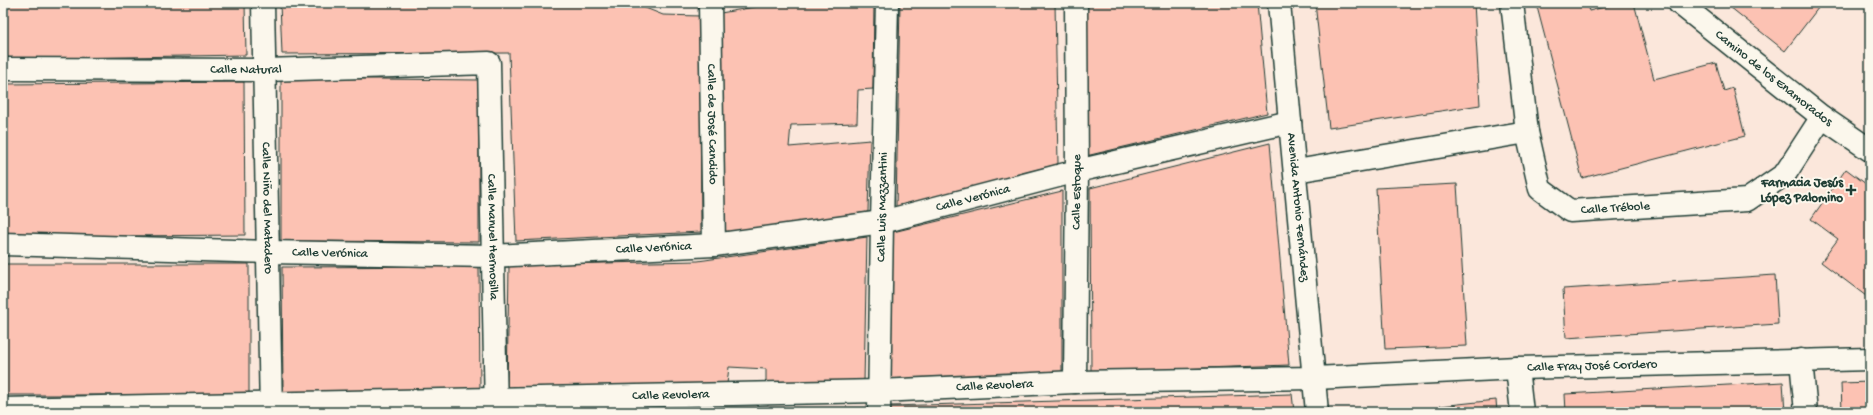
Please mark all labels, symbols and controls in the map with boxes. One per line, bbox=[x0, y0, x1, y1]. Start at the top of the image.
street label: Camino de los Enamorados bbox=[1712, 27, 1836, 130]
street label: Calle Natural bbox=[210, 62, 282, 78]
street label: Calle de José Candido bbox=[704, 63, 721, 185]
street label: Avenida Antonio Fernández bbox=[1284, 132, 1312, 284]
street label: Calle Niño del Matadero bbox=[258, 142, 276, 274]
street label: Calle Luis Mazzantini bbox=[874, 152, 891, 262]
street label: Calle Estoque bbox=[1069, 154, 1085, 230]
street label: Calle Manuel Hermosilla bbox=[484, 174, 501, 301]
place label: Farmacia Jesús López Palomino bbox=[1760, 176, 1844, 207]
street label: Calle Verónica bbox=[934, 181, 1012, 215]
marker: Farmacia Jesús López Palomino bbox=[1846, 185, 1856, 195]
street label: Calle Trébole bbox=[1580, 199, 1651, 218]
street label: Calle Verónica bbox=[615, 239, 693, 257]
street label: Calle Verónica bbox=[292, 245, 369, 261]
street label: Calle Fray José Cordero bbox=[1527, 357, 1658, 375]
street label: Calle Revolera bbox=[956, 376, 1034, 395]
street label: Calle Revolera bbox=[632, 387, 710, 404]

